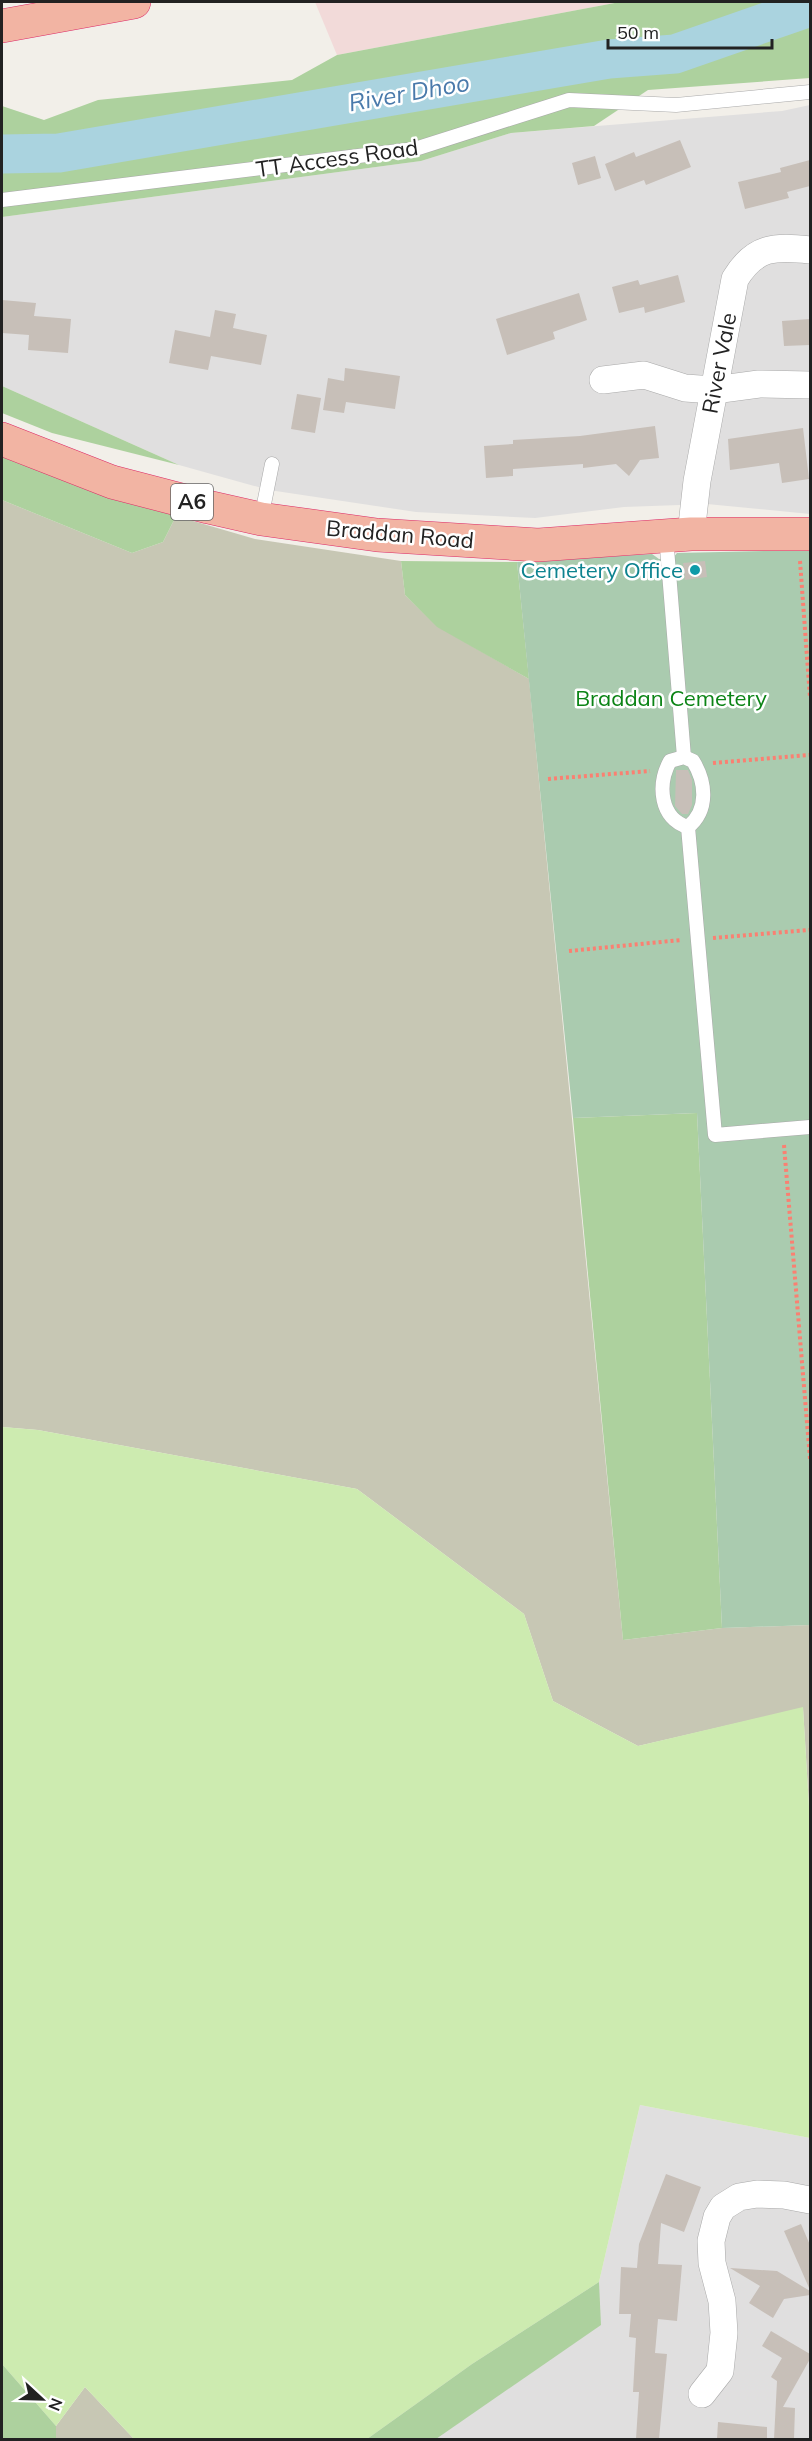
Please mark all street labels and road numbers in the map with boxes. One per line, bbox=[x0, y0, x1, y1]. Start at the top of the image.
street label: TT Access Road bbox=[254, 133, 420, 183]
street label: River Vale bbox=[696, 310, 742, 416]
road number: A6 bbox=[171, 484, 213, 520]
street label: Braddan Road bbox=[325, 514, 475, 554]

